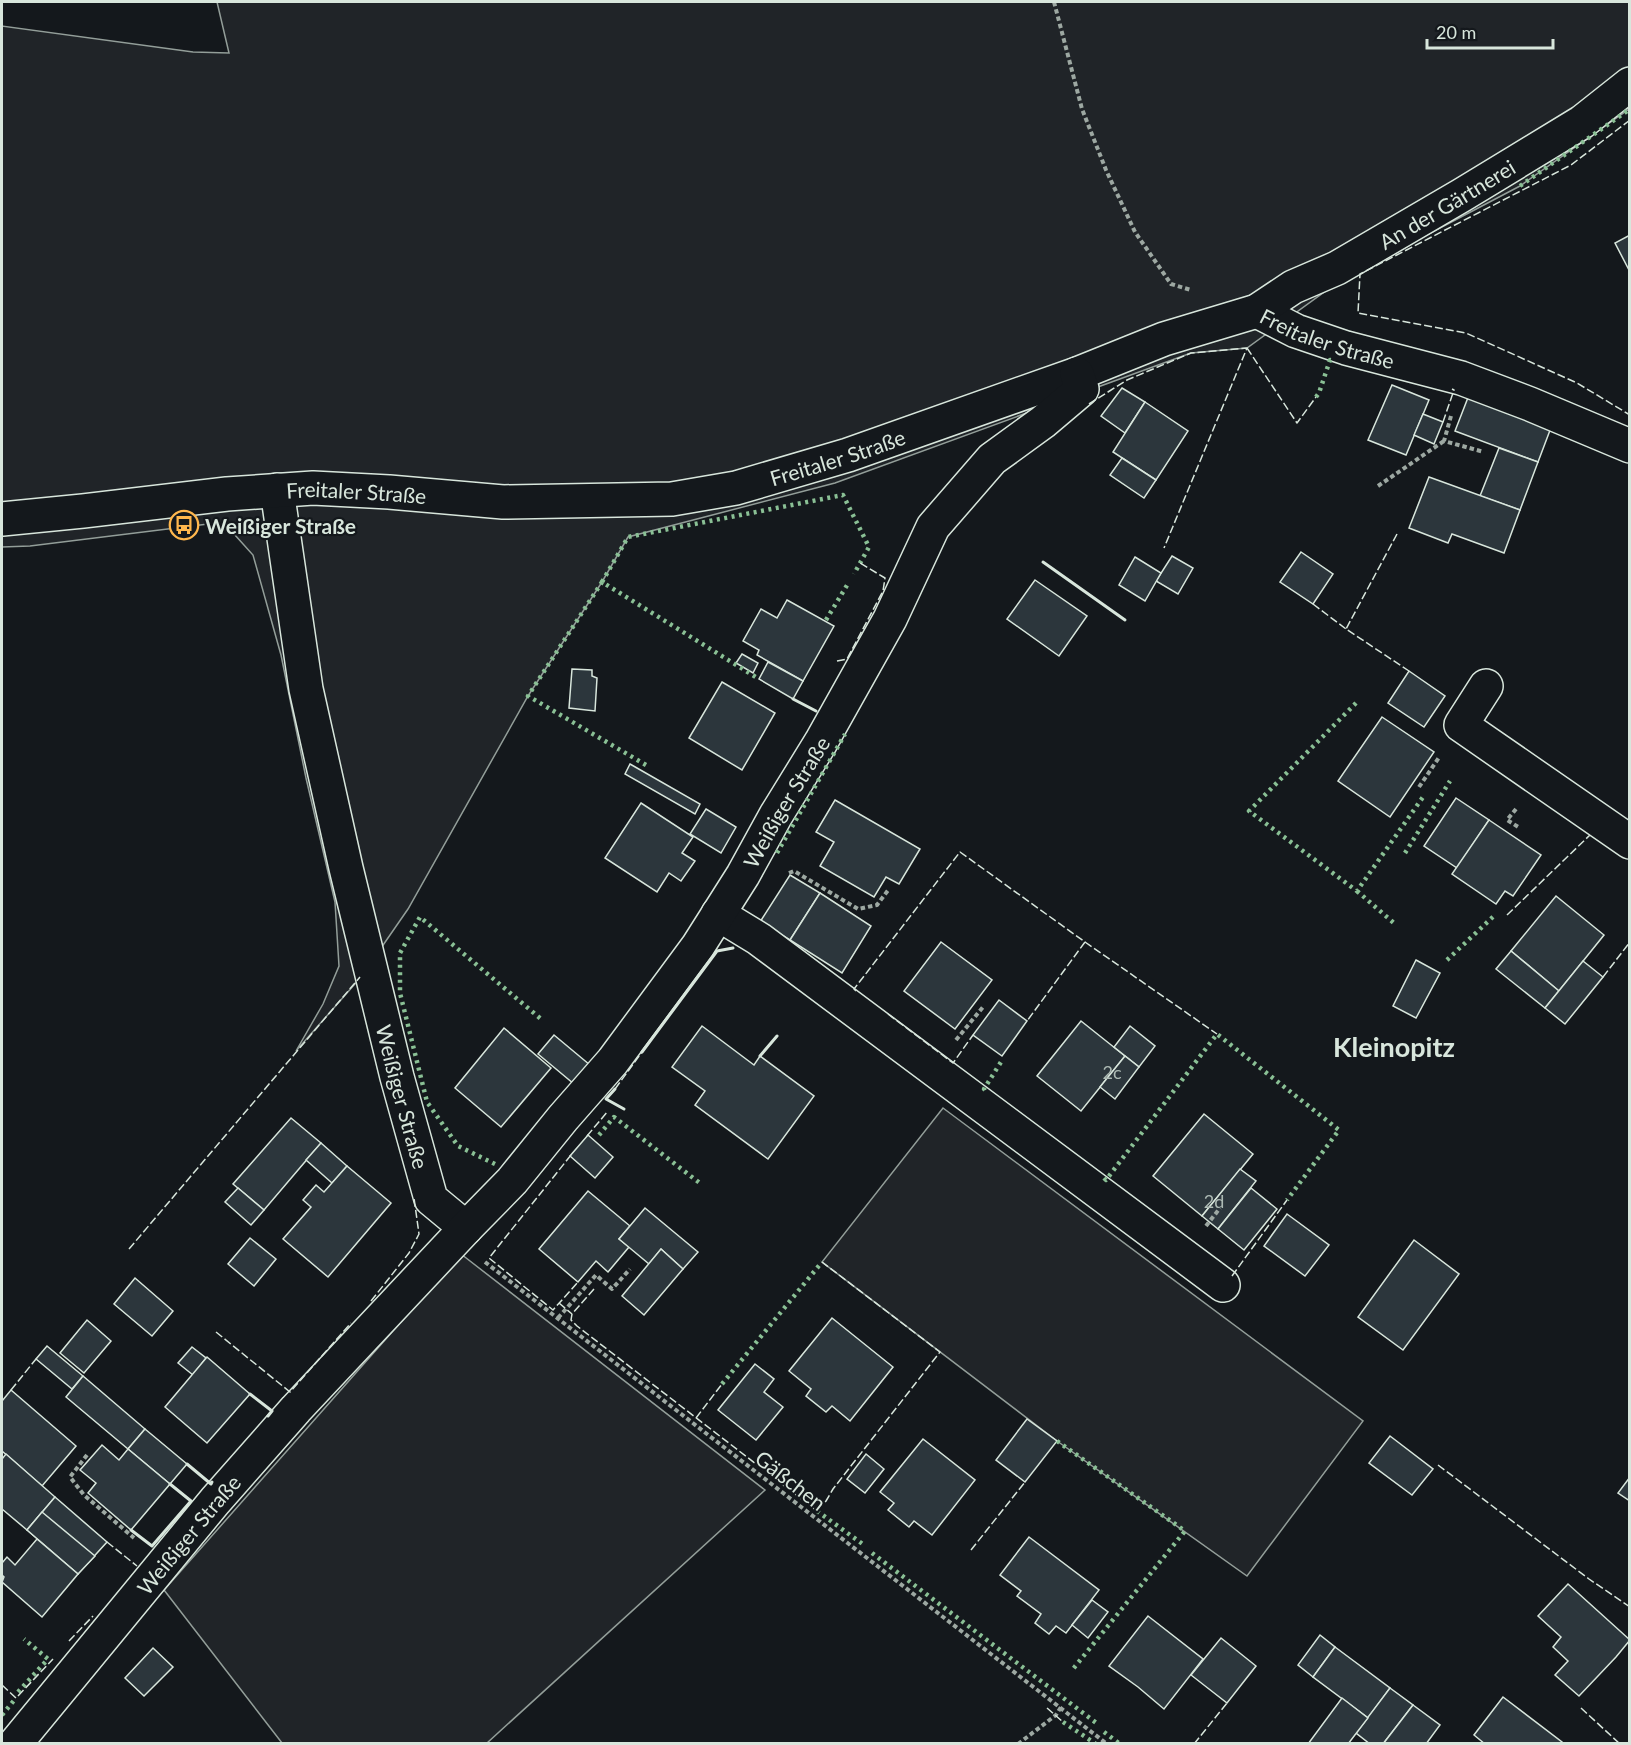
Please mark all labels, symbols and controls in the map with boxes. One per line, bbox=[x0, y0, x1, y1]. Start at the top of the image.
scale bar bbox=[1427, 12, 1553, 50]
text: 20 m bbox=[1436, 21, 1476, 43]
street label: An der Gärtnerei bbox=[1374, 154, 1519, 253]
street label: Freitaler Straße bbox=[1256, 302, 1397, 373]
street label: Freitaler Straße bbox=[767, 423, 908, 490]
street label: Freitaler Straße bbox=[285, 475, 428, 508]
bus stop icon: Weißiger Straße bbox=[168, 509, 200, 541]
place label: Weißiger Straße bbox=[205, 513, 356, 538]
street label: Weißiger Straße bbox=[737, 732, 834, 872]
street label: Weißiger Straße bbox=[372, 1022, 434, 1171]
district label: Kleinopitz bbox=[1333, 1030, 1455, 1063]
house number: 2c bbox=[1102, 1061, 1122, 1083]
house number: 2d bbox=[1204, 1190, 1224, 1212]
street label: Gäßchen bbox=[751, 1445, 831, 1515]
street label: Weißiger Straße bbox=[131, 1469, 245, 1599]

